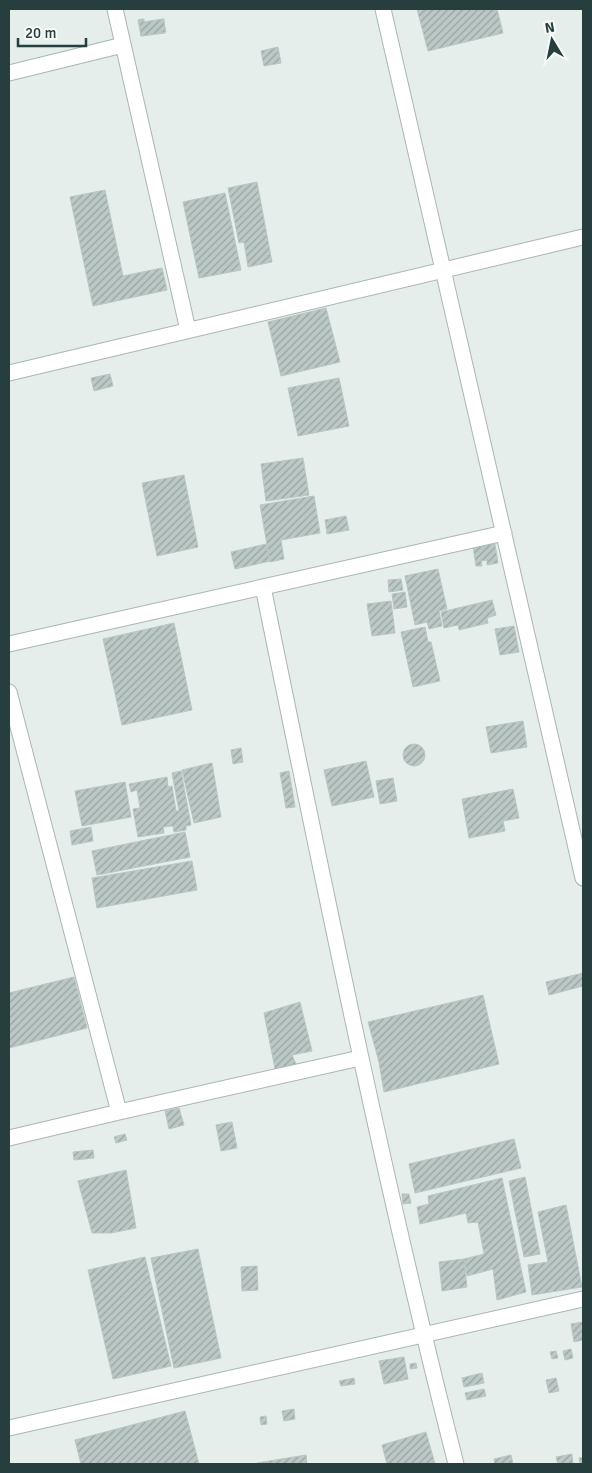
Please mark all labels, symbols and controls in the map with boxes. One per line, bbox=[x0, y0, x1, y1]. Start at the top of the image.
scale bar bbox=[18, 15, 85, 47]
north arrow bbox=[527, 15, 577, 65]
text: N bbox=[544, 18, 556, 37]
text: 20 m bbox=[25, 24, 56, 42]

